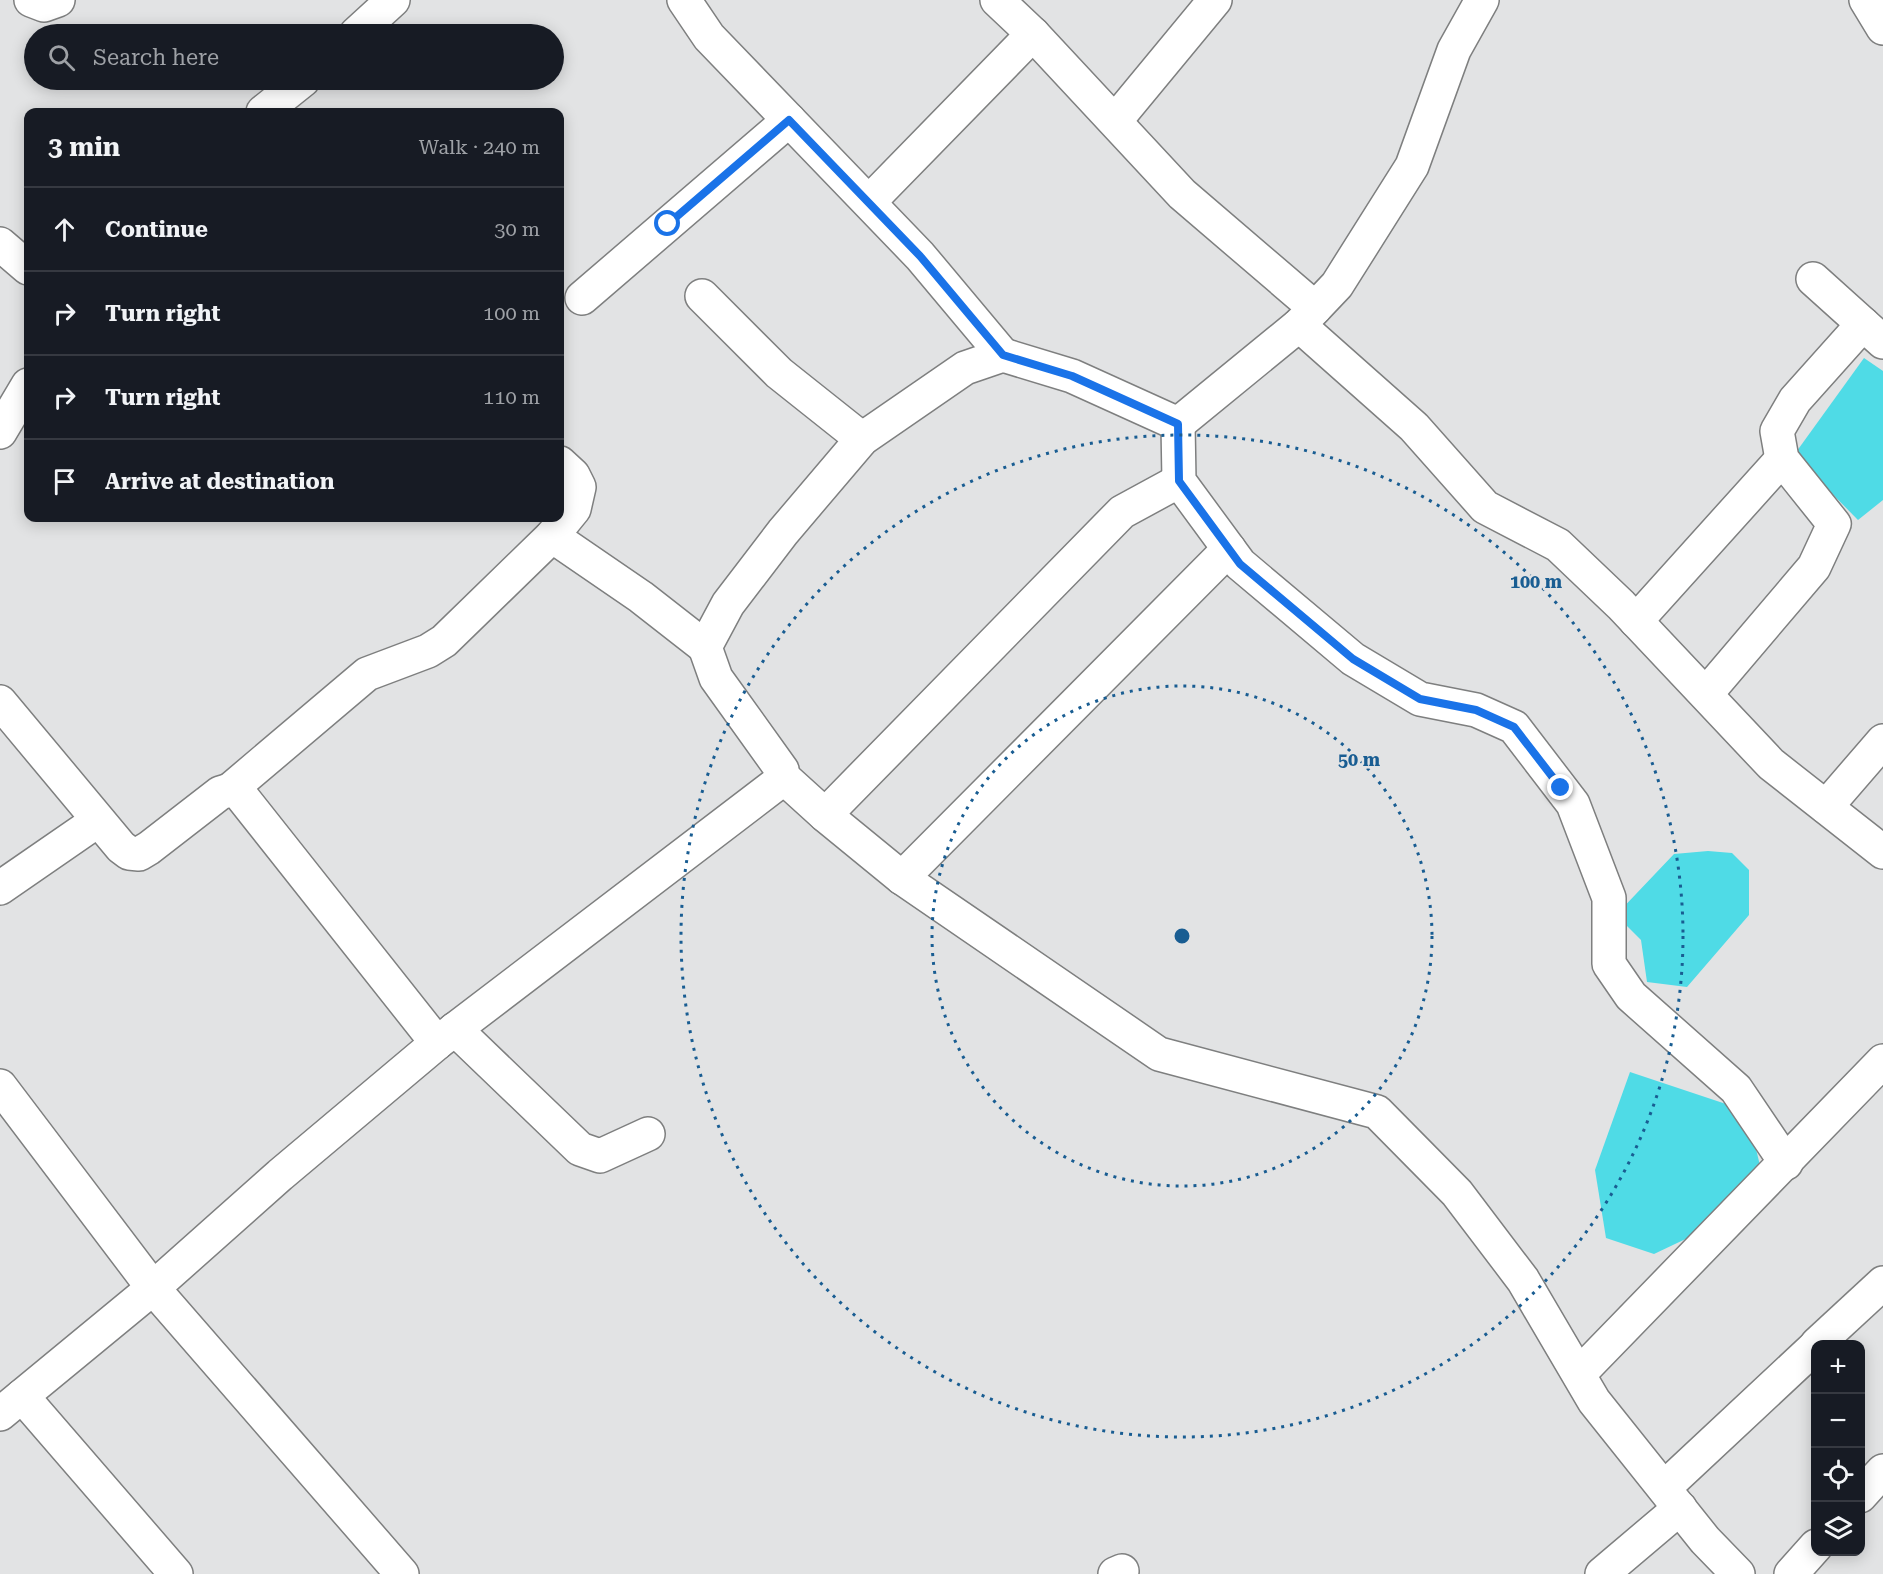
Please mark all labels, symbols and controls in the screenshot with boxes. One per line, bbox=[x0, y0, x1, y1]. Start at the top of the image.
search box bbox=[24, 24, 564, 90]
icon: search bbox=[45, 41, 78, 74]
text: Search here bbox=[93, 45, 219, 70]
text: 3 min bbox=[48, 132, 120, 162]
text: Walk · 240 m bbox=[419, 135, 540, 159]
route start bbox=[654, 210, 680, 236]
icon: ahead bbox=[48, 213, 81, 246]
text: Continue bbox=[105, 217, 208, 242]
text: 30 m bbox=[494, 217, 540, 241]
icon: right bbox=[48, 297, 81, 330]
text: Turn right bbox=[105, 301, 220, 326]
text: 100 m bbox=[483, 301, 540, 325]
icon: right bbox=[48, 381, 81, 414]
text: Turn right bbox=[105, 385, 220, 410]
text: 110 m bbox=[483, 385, 540, 409]
icon: arrive bbox=[48, 465, 81, 498]
text: Arrive at destination bbox=[105, 469, 334, 494]
text: 100 m bbox=[1510, 571, 1563, 592]
text: 50 m bbox=[1338, 749, 1381, 770]
route end bbox=[1547, 774, 1573, 800]
centre of rings bbox=[1172, 926, 1192, 946]
map controls bbox=[1811, 1340, 1865, 1556]
button: + bbox=[1811, 1340, 1865, 1394]
button: − bbox=[1811, 1394, 1865, 1448]
button: locate bbox=[1811, 1448, 1865, 1502]
button: layers bbox=[1811, 1502, 1865, 1556]

